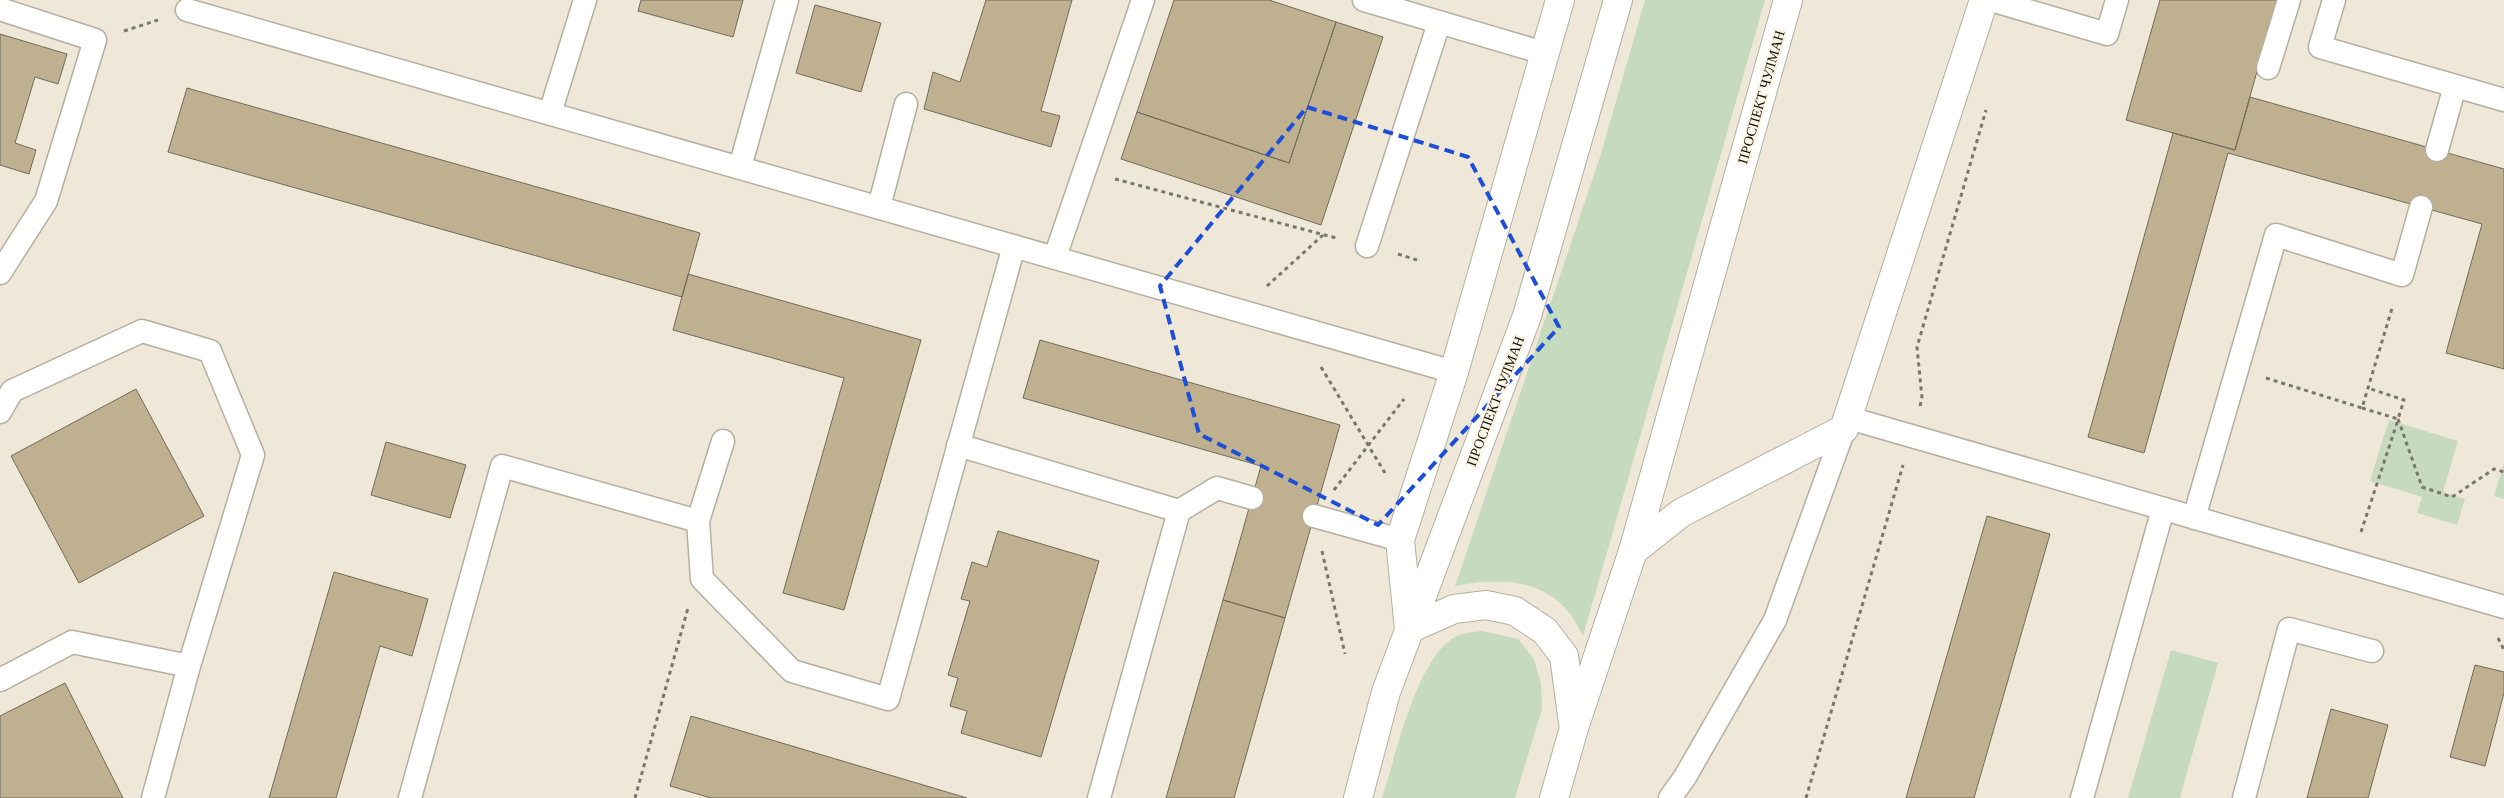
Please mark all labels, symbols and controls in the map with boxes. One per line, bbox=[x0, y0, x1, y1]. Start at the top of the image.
street label: ПРОСПЕКТ ЧУЛМАН bbox=[1733, 28, 1789, 166]
street label: ПРОСПЕКТ ЧУЛМАН bbox=[1462, 333, 1528, 469]

